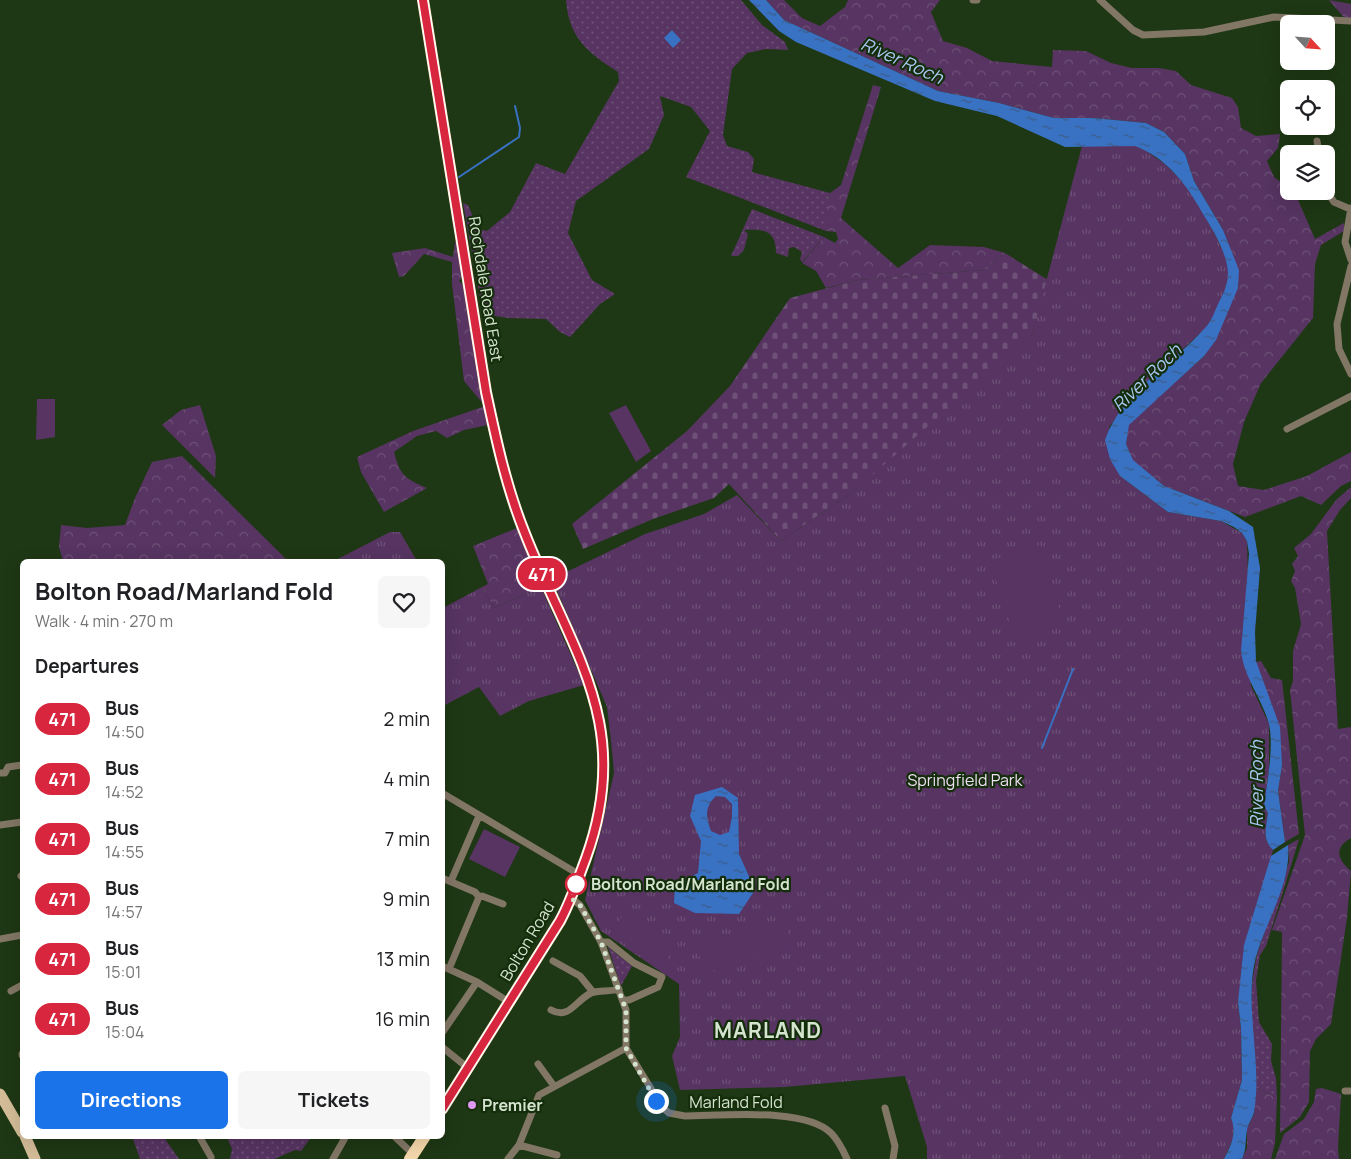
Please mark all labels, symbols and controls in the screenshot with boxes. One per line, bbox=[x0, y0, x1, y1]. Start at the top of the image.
north arrow bbox=[1280, 15, 1335, 70]
map controls bbox=[1280, 15, 1335, 200]
water label: River Roch bbox=[858, 31, 948, 89]
button: locate bbox=[1280, 80, 1335, 135]
button: layers bbox=[1280, 145, 1335, 200]
street label: Rochdale Road East bbox=[464, 215, 508, 363]
water label: River Roch bbox=[1106, 337, 1187, 416]
line badge: 471 bbox=[513, 558, 571, 590]
text: 471 bbox=[528, 562, 556, 586]
text: Bolton Road/Marland Fold bbox=[35, 574, 333, 607]
button: heart bbox=[378, 576, 430, 628]
text: Walk · 4 min · 270 m bbox=[35, 610, 173, 632]
text: Departures bbox=[35, 653, 139, 679]
text: Bus bbox=[105, 695, 139, 721]
text: 2 min bbox=[384, 706, 430, 732]
text: 471 bbox=[48, 707, 77, 731]
text: 14:50 bbox=[105, 721, 144, 743]
water label: River Roch bbox=[1244, 739, 1268, 828]
text: Bus bbox=[105, 755, 139, 781]
text: 4 min bbox=[383, 766, 430, 792]
text: 471 bbox=[48, 767, 77, 791]
park label: Springfield Park bbox=[907, 769, 1024, 791]
text: 14:52 bbox=[105, 781, 143, 803]
text: Bus bbox=[105, 815, 139, 841]
text: 7 min bbox=[385, 826, 430, 852]
text: 471 bbox=[48, 827, 77, 851]
text: 14:55 bbox=[105, 841, 144, 863]
marker: Bolton Road/Marland Fold bbox=[565, 873, 587, 895]
place label: Bolton Road/Marland Fold bbox=[591, 873, 790, 895]
text: Bus bbox=[105, 875, 139, 901]
text: 9 min bbox=[383, 886, 430, 912]
text: 471 bbox=[48, 887, 77, 911]
street label: Bolton Road bbox=[495, 897, 559, 985]
text: 14:57 bbox=[105, 901, 143, 923]
text: Bus bbox=[105, 935, 139, 961]
text: 13 min bbox=[376, 946, 430, 972]
text: 471 bbox=[48, 947, 77, 971]
text: 15:01 bbox=[105, 961, 141, 983]
text: Bus bbox=[105, 995, 139, 1021]
text: 16 min bbox=[375, 1006, 430, 1032]
text: 471 bbox=[48, 1007, 77, 1031]
district label: MARLAND bbox=[714, 1016, 822, 1044]
text: 15:04 bbox=[105, 1021, 144, 1043]
button: Directions bbox=[35, 1071, 228, 1129]
button: Tickets bbox=[238, 1071, 430, 1129]
your location bbox=[644, 1089, 669, 1114]
street label: Marland Fold bbox=[689, 1091, 783, 1113]
place label: Premier bbox=[482, 1094, 543, 1116]
marker: Premier bbox=[466, 1099, 478, 1111]

